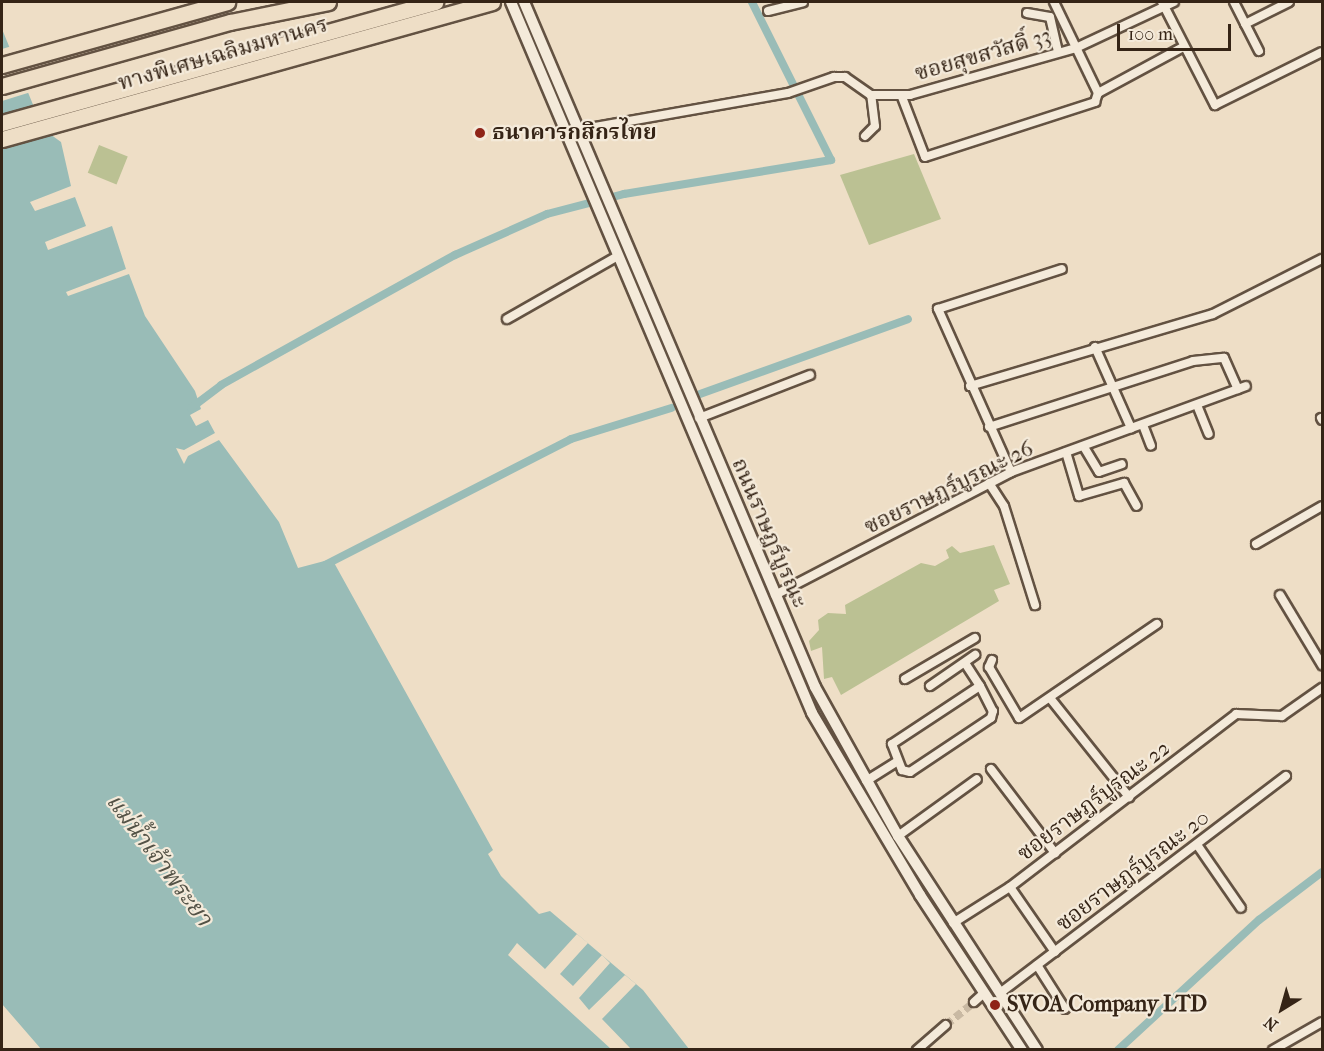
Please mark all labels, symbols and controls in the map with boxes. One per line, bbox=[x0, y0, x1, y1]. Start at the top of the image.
street label: ทางพิเศษเฉลิมมหานคร bbox=[115, 11, 331, 97]
scale bar bbox=[1120, 12, 1234, 50]
street label: ซอยสุขสวัสดิ์ 33 bbox=[912, 23, 1054, 87]
text: 100 m bbox=[1128, 24, 1173, 45]
place label: ธนาคารกสิกรไทย bbox=[492, 120, 657, 146]
marker: ธนาคารกสิกรไทย bbox=[473, 126, 487, 140]
street label: ซอยราษฎร์บูรณะ 26 bbox=[860, 436, 1038, 540]
street label: ถนนราษฎร์บูรณะ bbox=[726, 454, 812, 612]
street label: ซอยราษฎร์บูรณะ 22 bbox=[1013, 735, 1175, 867]
water label: แม่น้ำเจ้าพระยา bbox=[100, 788, 218, 932]
street label: ซอยราษฎร์บูรณะ 20 bbox=[1051, 805, 1215, 937]
north arrow bbox=[1252, 979, 1312, 1039]
place label: SVOA Company LTD bbox=[1007, 992, 1207, 1018]
marker: SVOA Company LTD bbox=[988, 998, 1002, 1012]
text: N bbox=[1260, 1013, 1281, 1035]

